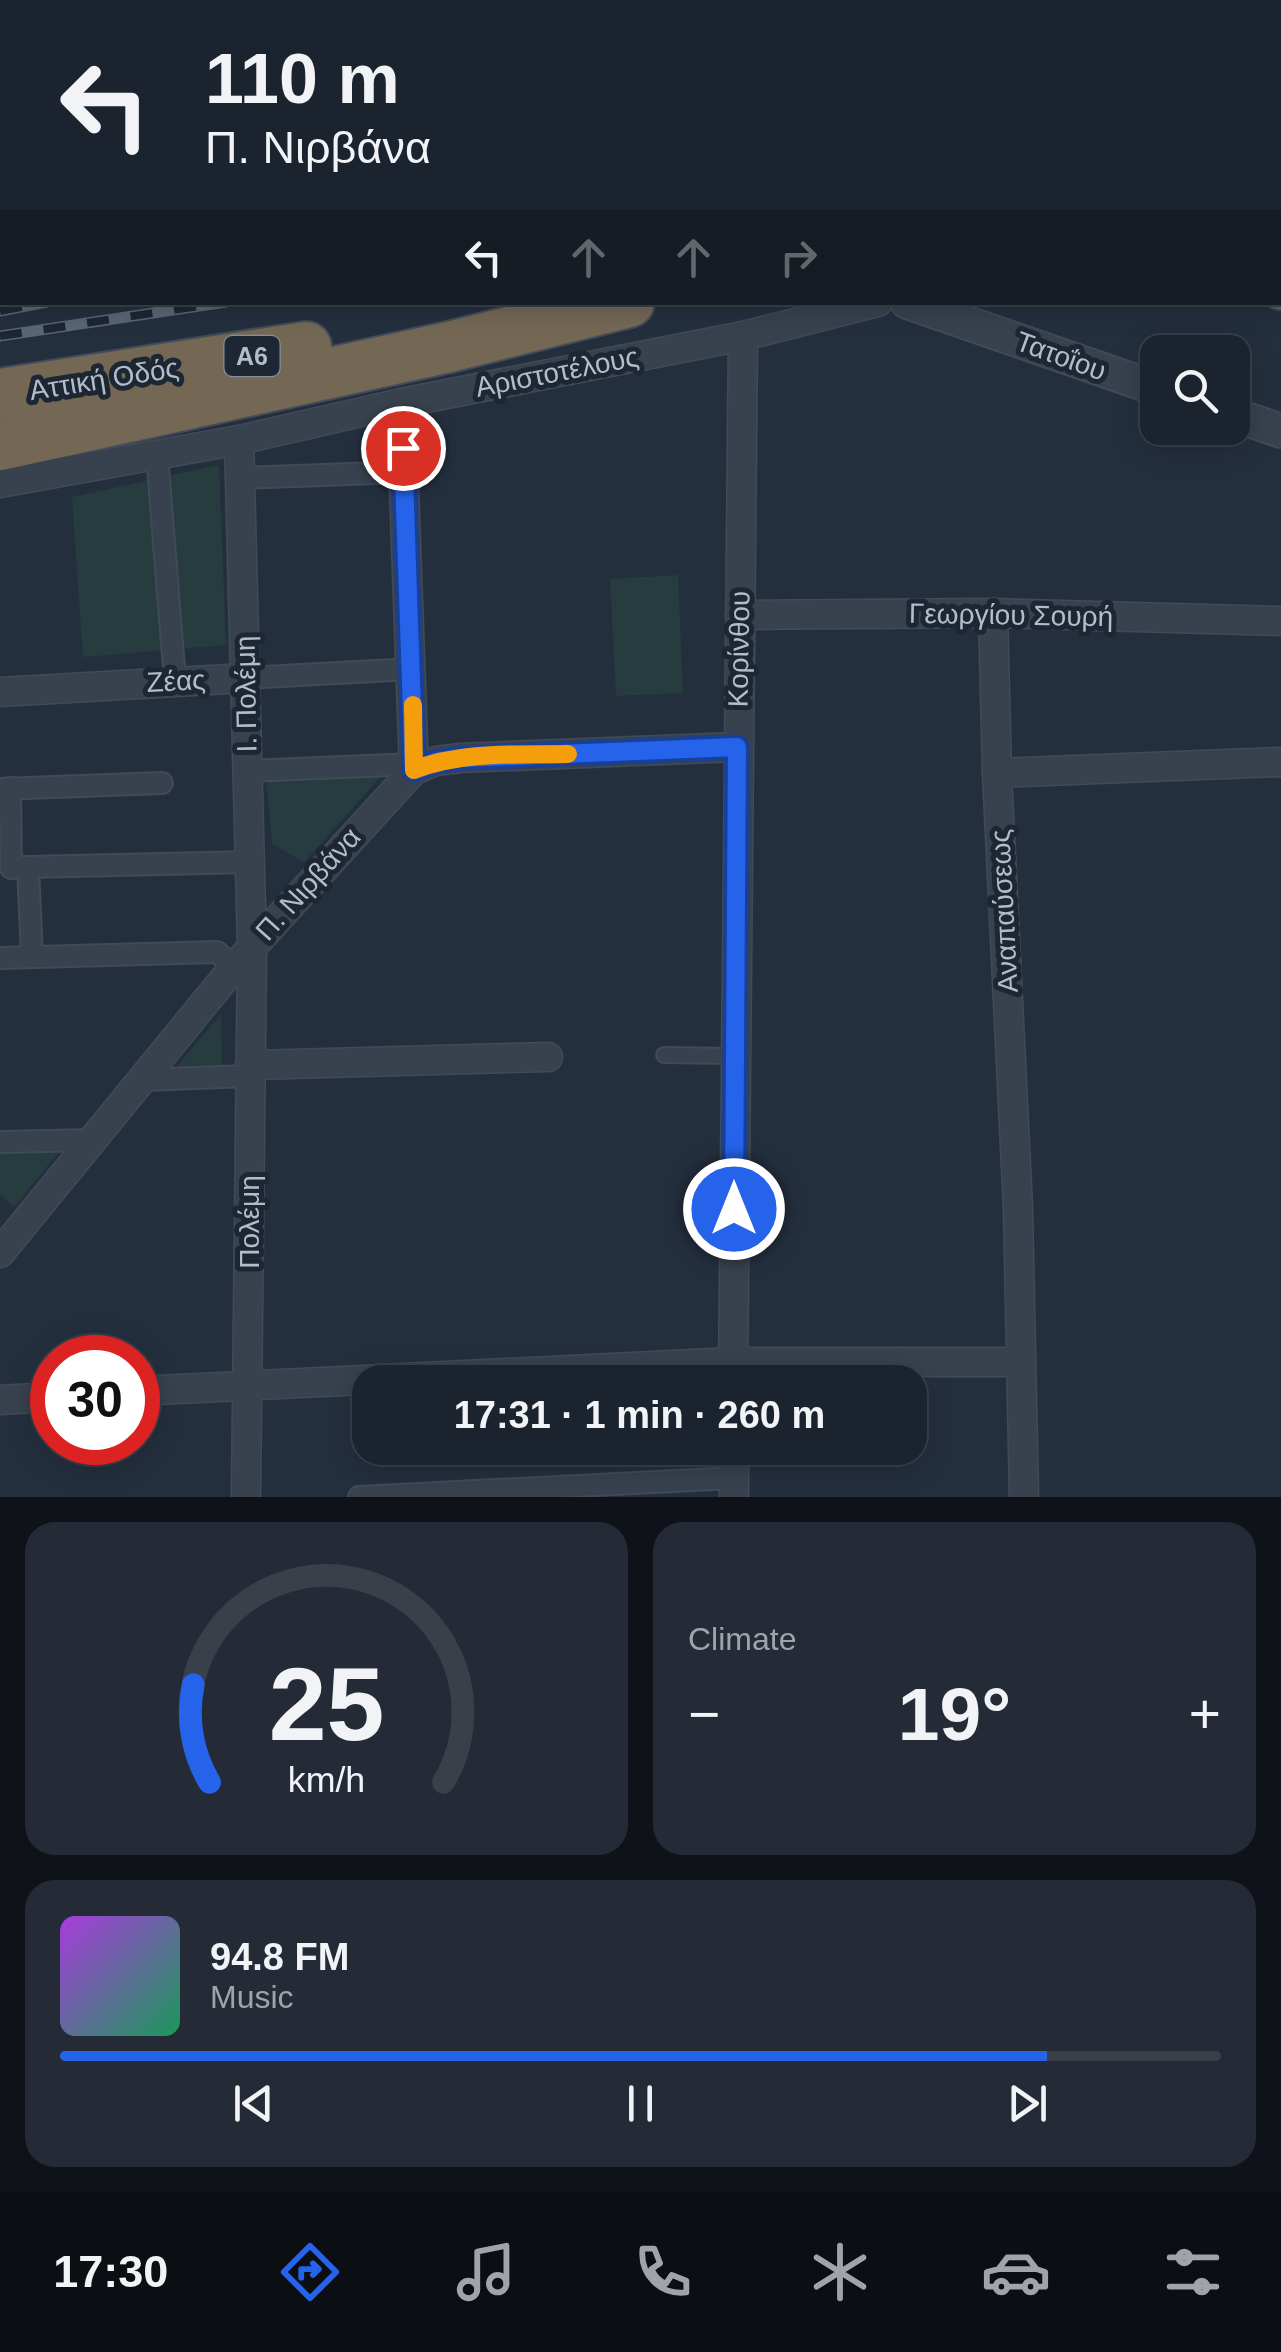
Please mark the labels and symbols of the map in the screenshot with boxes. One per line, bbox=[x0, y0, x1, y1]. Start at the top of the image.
street label: Τατοΐου bbox=[1012, 325, 1110, 387]
road number: Α6 bbox=[224, 336, 280, 376]
street label: Αριστοτέλους bbox=[473, 341, 641, 403]
street label: Αττική Οδός bbox=[27, 352, 181, 406]
pin bbox=[361, 406, 446, 491]
street label: Κορίνθου bbox=[722, 590, 756, 708]
street label: Γεωργίου Σουρή bbox=[909, 598, 1113, 632]
street label: Ι. Πολέμη bbox=[229, 635, 263, 753]
street label: Ζέας bbox=[146, 664, 206, 698]
street label: Π. Νιρβάνα bbox=[249, 821, 367, 947]
street label: Αναπαύσεως bbox=[984, 828, 1024, 994]
position arrow bbox=[682, 1157, 786, 1261]
street label: Πολέμη bbox=[234, 1175, 265, 1269]
speed limit sign: 30 bbox=[30, 1335, 160, 1465]

